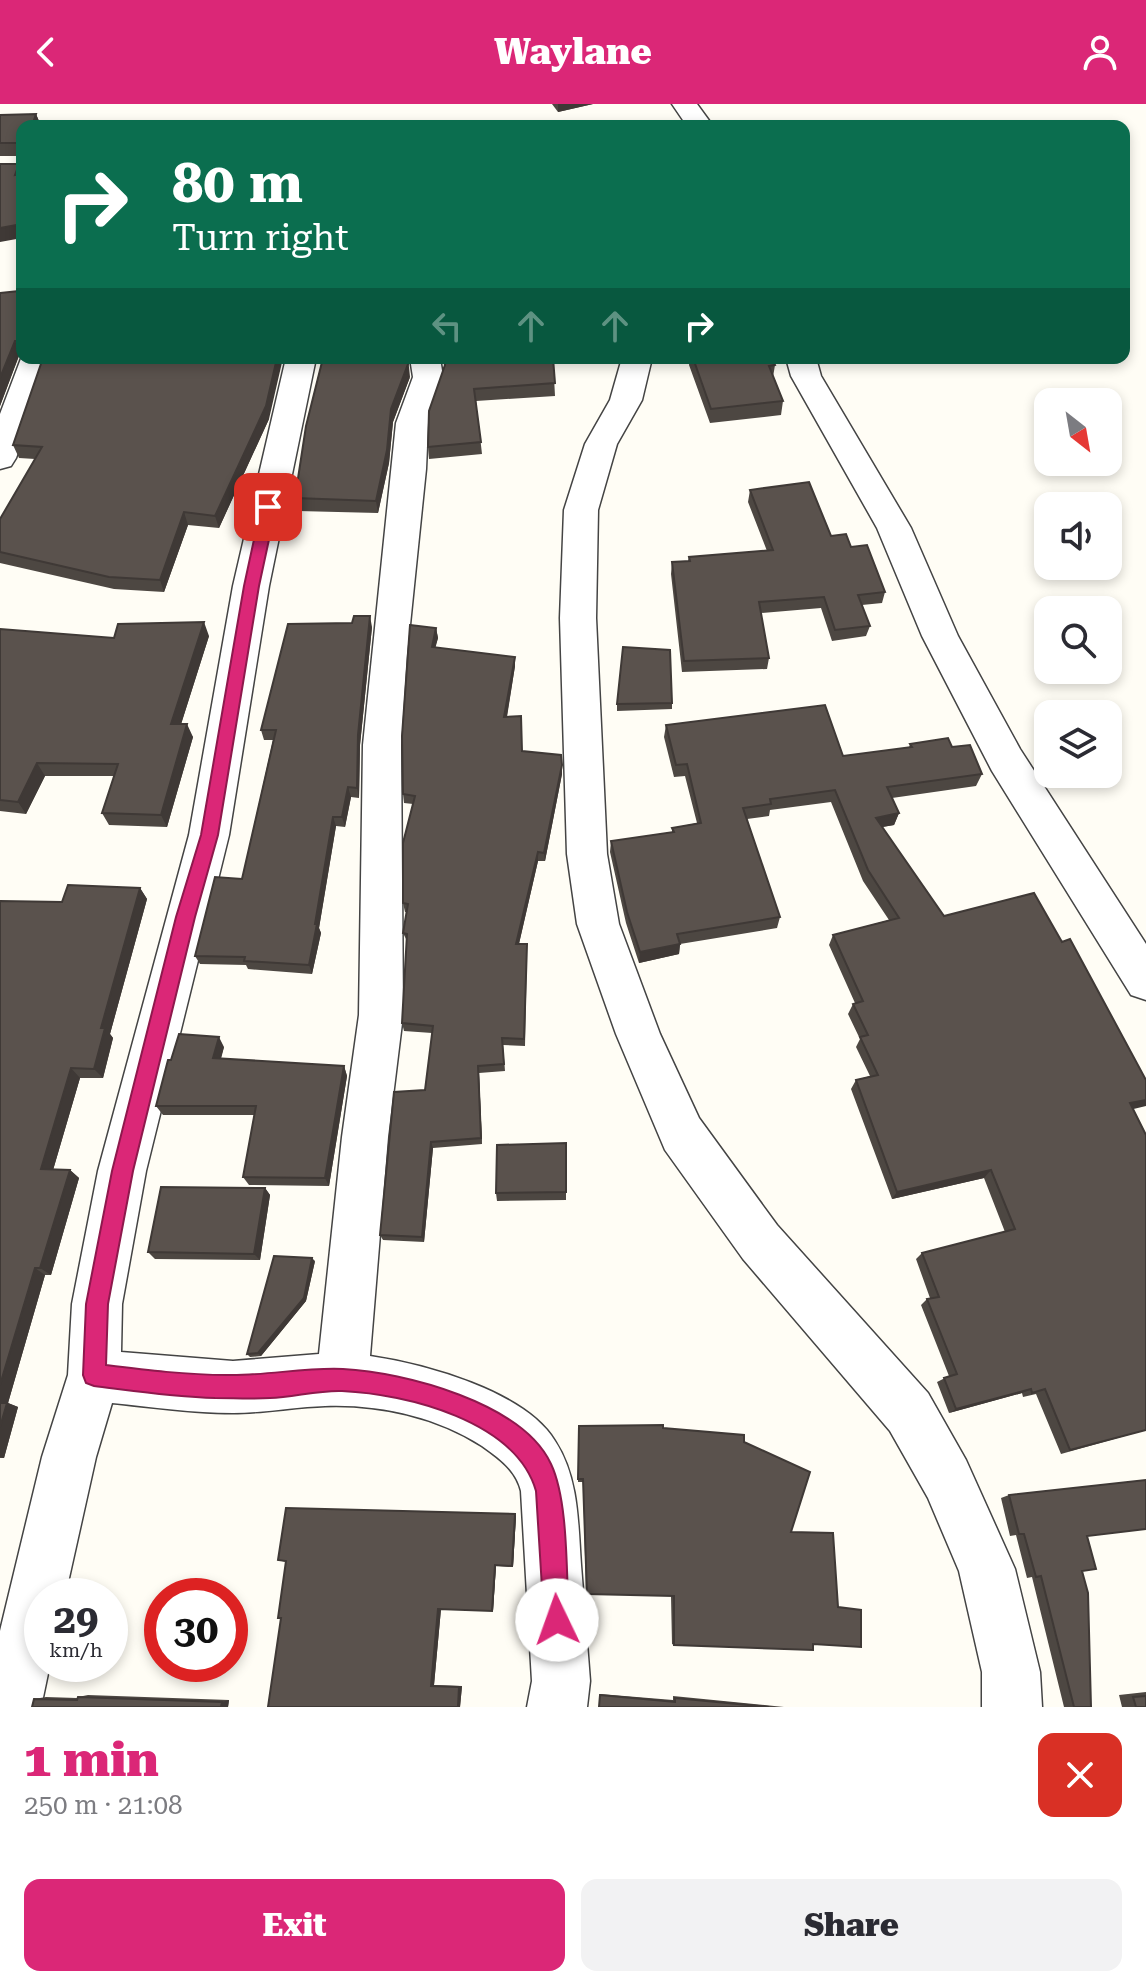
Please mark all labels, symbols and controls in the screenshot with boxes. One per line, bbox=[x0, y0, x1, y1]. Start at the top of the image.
icon: back bbox=[24, 30, 68, 74]
icon: person bbox=[1078, 30, 1122, 74]
text: Waylane bbox=[494, 31, 652, 73]
text: 80 m bbox=[172, 150, 303, 216]
icon: right bbox=[40, 152, 144, 256]
text: Turn right bbox=[172, 217, 349, 259]
icon: left bbox=[425, 304, 469, 348]
icon: ahead bbox=[509, 304, 553, 348]
icon: ahead bbox=[593, 304, 637, 348]
icon: right bbox=[677, 304, 721, 348]
north arrow bbox=[1034, 388, 1122, 476]
map controls bbox=[1034, 388, 1122, 788]
pin bbox=[234, 473, 302, 541]
icon: arrive bbox=[246, 485, 290, 529]
button: sound bbox=[1034, 492, 1122, 580]
button: search bbox=[1034, 596, 1122, 684]
button: layers bbox=[1034, 700, 1122, 788]
speed limit sign: 30 bbox=[144, 1578, 248, 1682]
position arrow bbox=[515, 1578, 599, 1662]
text: 29 bbox=[54, 1596, 98, 1643]
text: km/h bbox=[49, 1638, 103, 1662]
text: 1 min bbox=[24, 1732, 159, 1788]
button: close bbox=[1038, 1733, 1122, 1817]
text: 250 m · 21:08 bbox=[24, 1790, 183, 1820]
button: Exit bbox=[24, 1879, 565, 1971]
button: Share bbox=[581, 1879, 1122, 1971]

